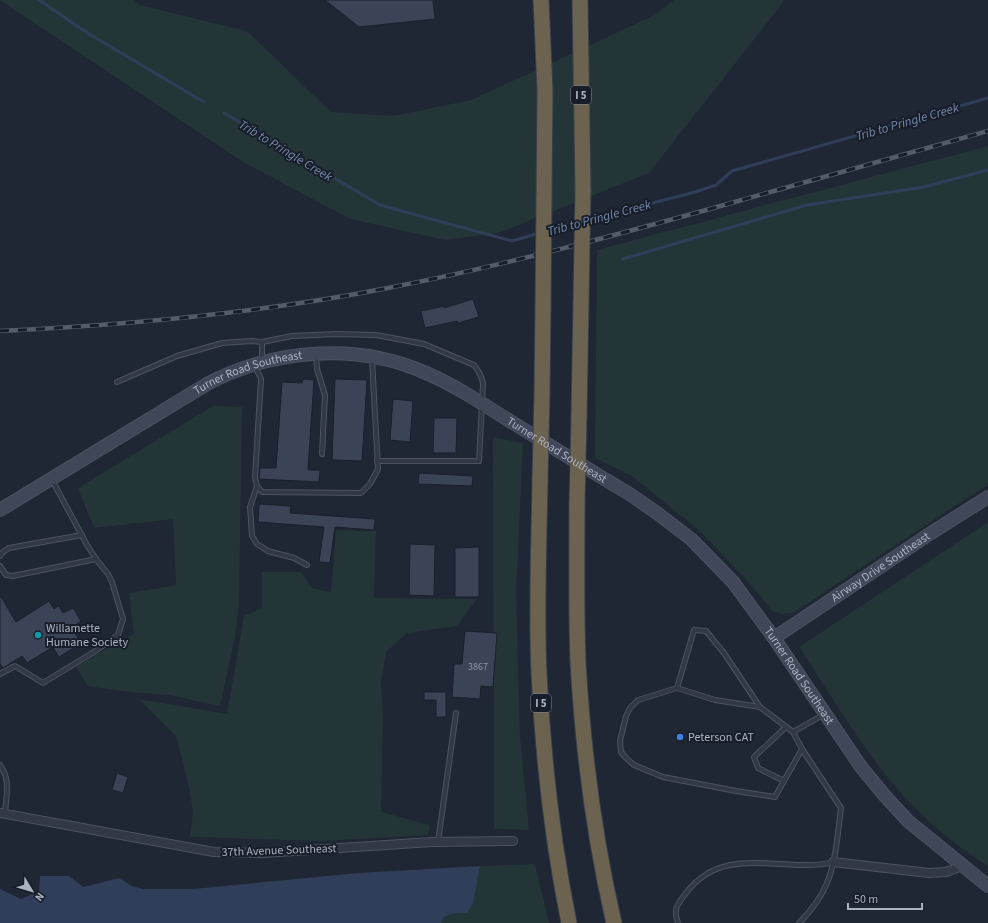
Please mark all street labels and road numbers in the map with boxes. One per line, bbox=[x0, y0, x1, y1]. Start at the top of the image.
road number: I 5 bbox=[571, 86, 591, 104]
street label: Turner Road Southeast bbox=[190, 347, 303, 399]
street label: Turner Road Southeast bbox=[503, 413, 610, 488]
street label: Airway Drive Southeast bbox=[828, 528, 933, 606]
street label: Turner Road Southeast bbox=[760, 624, 838, 728]
road number: I 5 bbox=[531, 694, 551, 712]
street label: 37th Avenue Southeast bbox=[221, 840, 337, 861]

